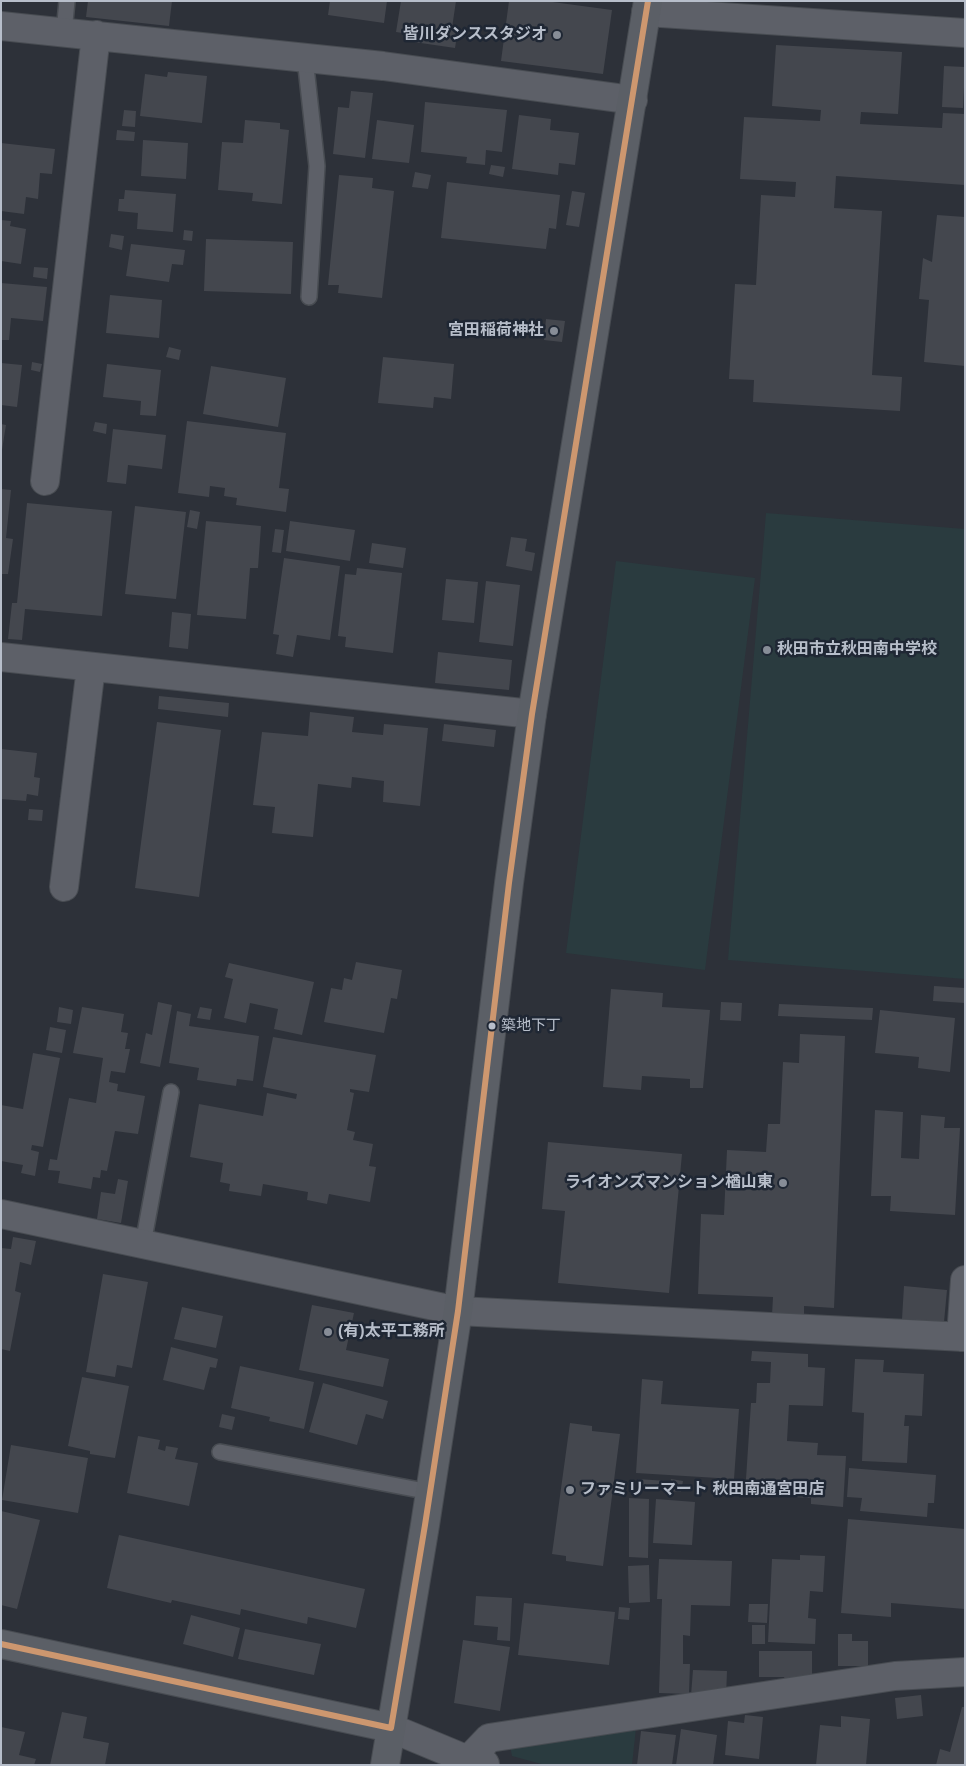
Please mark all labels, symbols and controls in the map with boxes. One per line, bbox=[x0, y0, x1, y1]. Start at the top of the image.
place label: 皆川ダンススタジオ bbox=[403, 25, 547, 45]
marker: 皆川ダンススタジオ bbox=[551, 29, 563, 41]
place label: 宮田稲荷神社 bbox=[448, 321, 544, 341]
marker: 宮田稲荷神社 bbox=[548, 325, 560, 337]
place label: 秋田市立秋田南中学校 bbox=[777, 640, 937, 660]
marker: 秋田市立秋田南中学校 bbox=[761, 644, 773, 656]
place label: 築地下丁 bbox=[501, 1017, 561, 1035]
marker: 築地下丁 bbox=[487, 1021, 497, 1031]
place label: ライオンズマンション楢山東 bbox=[565, 1173, 773, 1193]
marker: ライオンズマンション楢山東 bbox=[777, 1177, 789, 1189]
place label: (有)太平工務所 bbox=[338, 1322, 445, 1342]
marker: (有)太平工務所 bbox=[322, 1326, 334, 1338]
place label: ファミリーマート 秋田南通宮田店 bbox=[580, 1480, 824, 1500]
marker: ファミリーマート 秋田南通宮田店 bbox=[564, 1484, 576, 1496]

